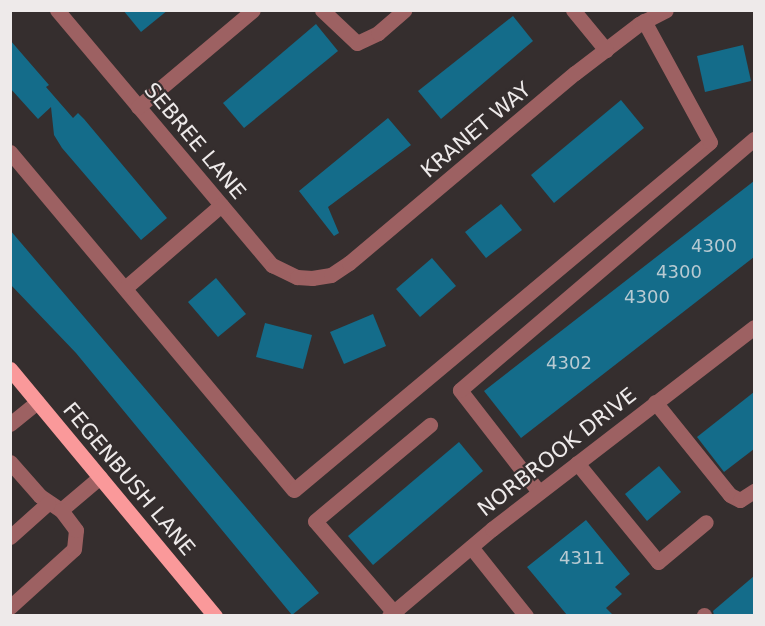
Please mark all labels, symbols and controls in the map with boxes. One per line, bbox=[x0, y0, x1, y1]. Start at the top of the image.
street label: KRANET WAY bbox=[416, 77, 536, 183]
street label: SEBREE LANE bbox=[139, 78, 251, 204]
house number: 4300 bbox=[691, 235, 737, 257]
house number: 4300 bbox=[656, 261, 702, 283]
house number: 4300 bbox=[624, 286, 670, 308]
house number: 4302 bbox=[546, 352, 592, 374]
street label: NORBROOK DRIVE bbox=[473, 382, 641, 522]
street label: FEGENBUSH LANE bbox=[58, 397, 200, 561]
house number: 4311 bbox=[559, 547, 605, 569]

